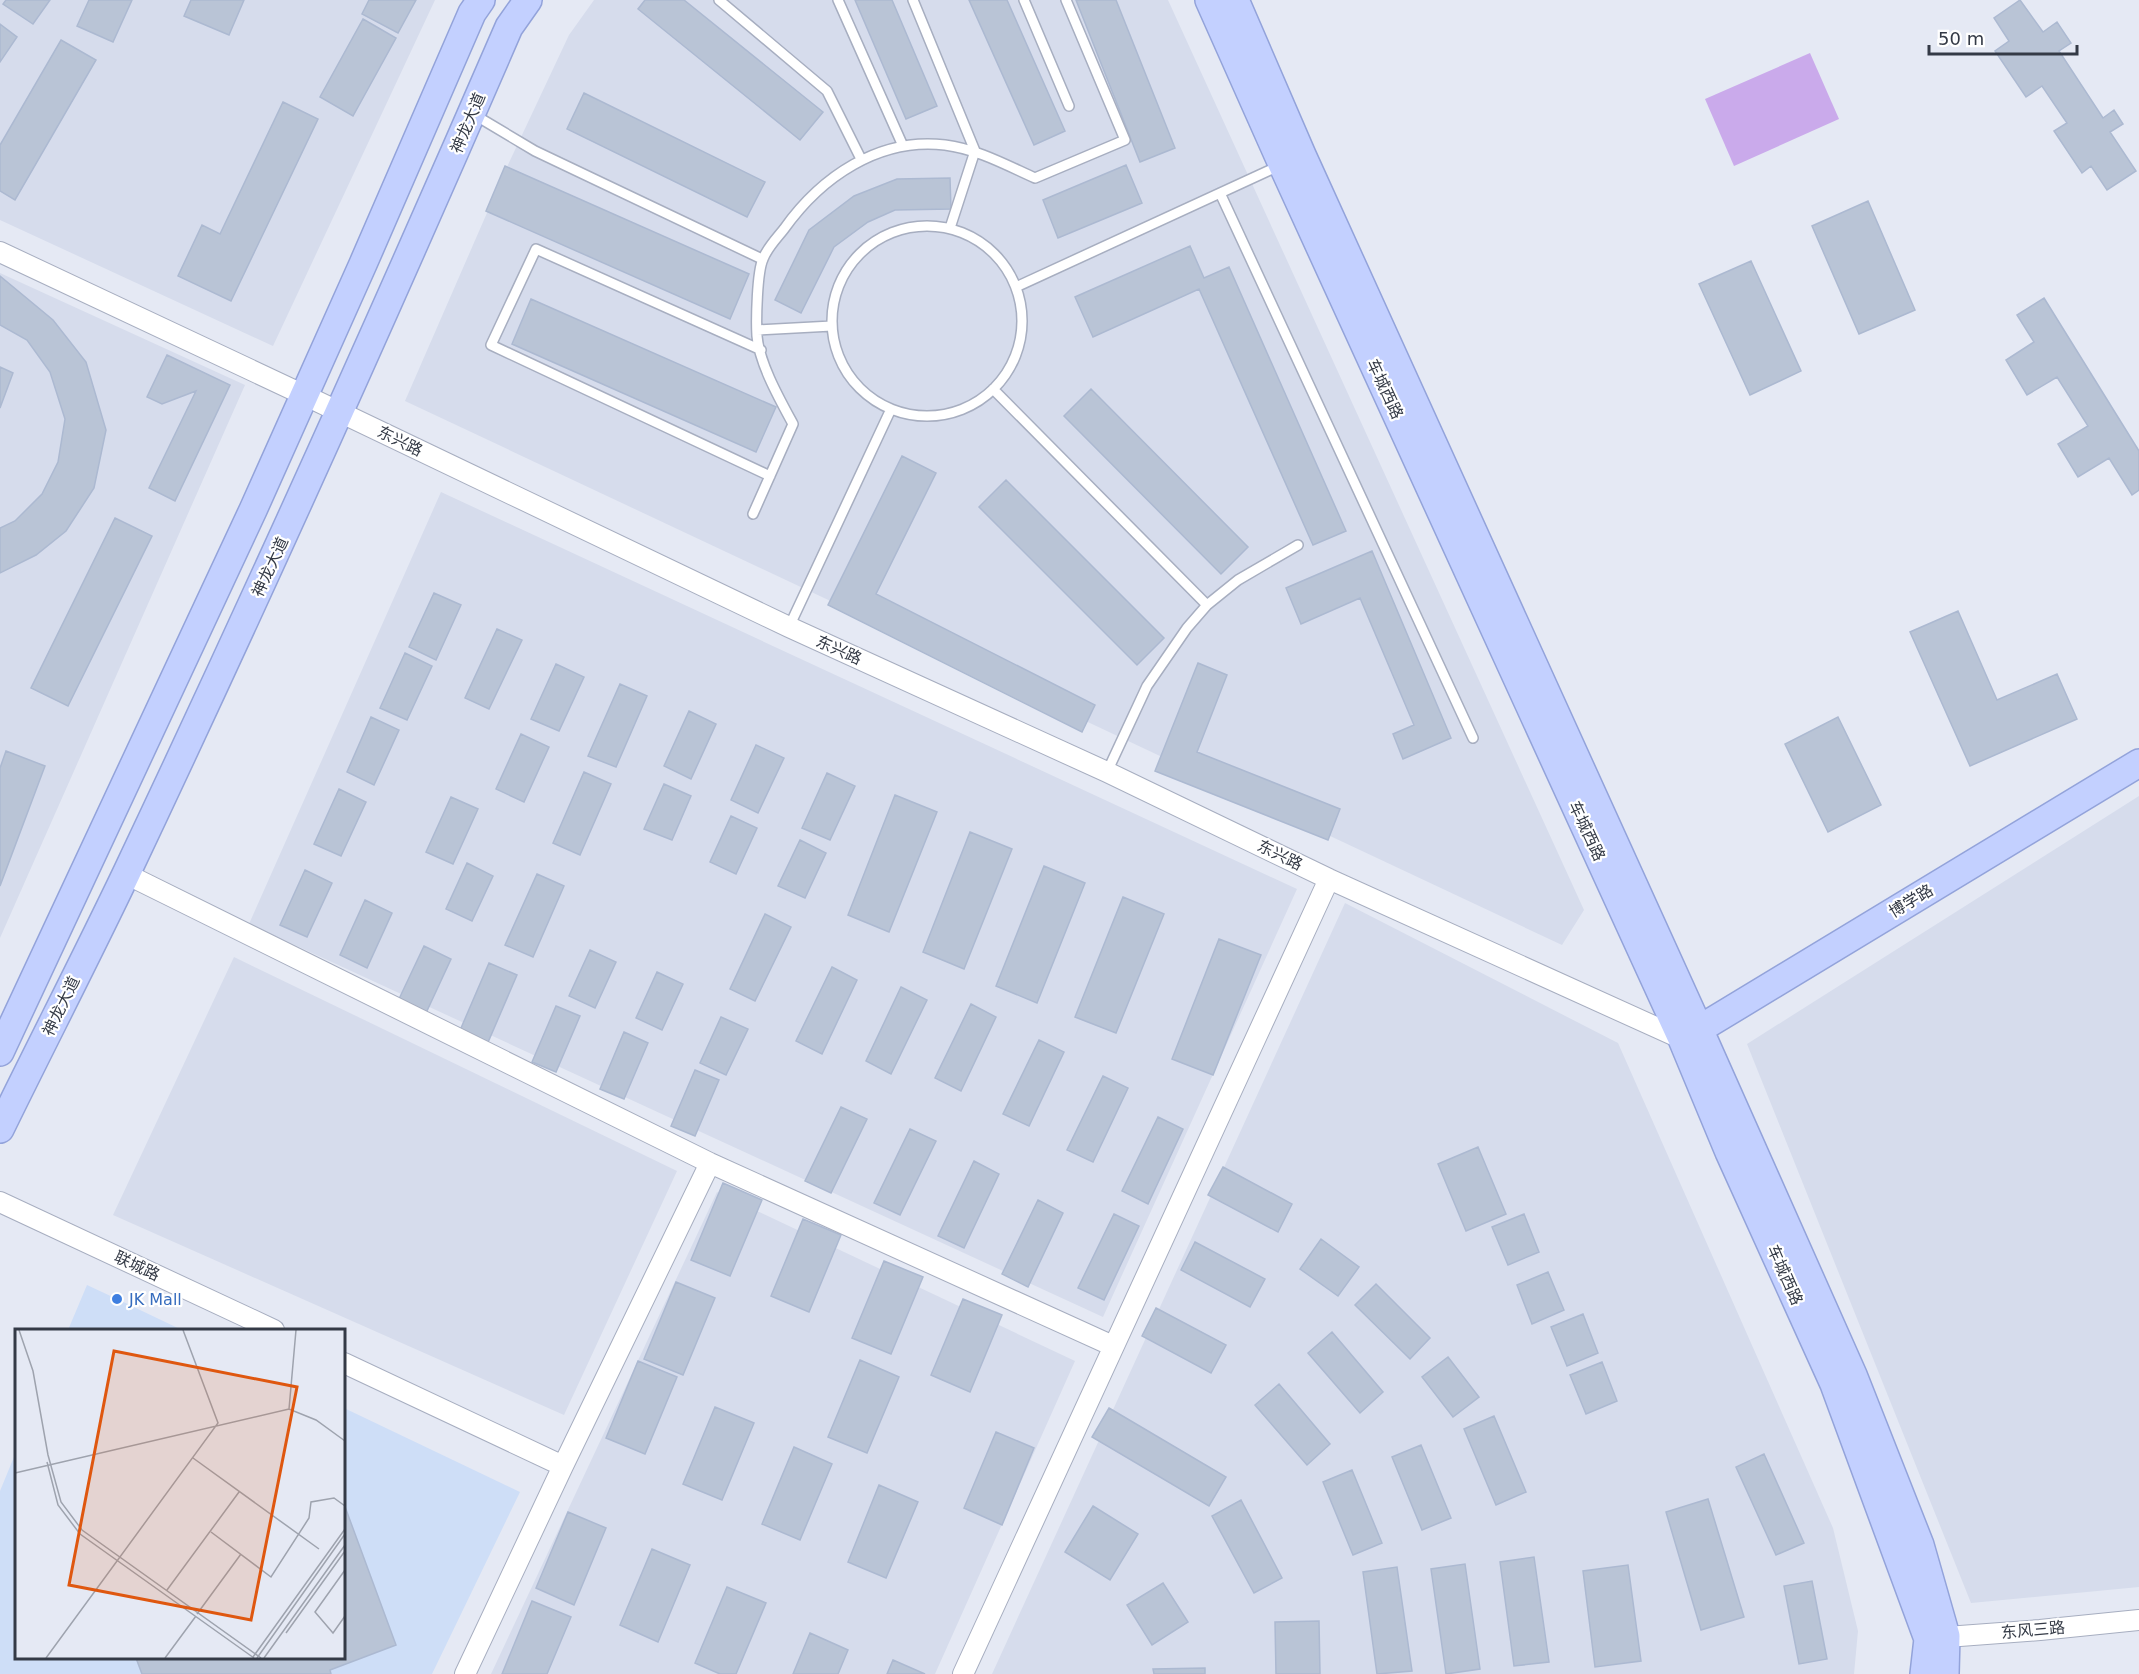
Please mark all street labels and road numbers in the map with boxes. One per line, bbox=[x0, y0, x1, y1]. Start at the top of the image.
street label: 神龙大道 bbox=[447, 90, 489, 156]
street label: 车城西路 bbox=[1363, 356, 1407, 422]
street label: 东兴路 bbox=[374, 422, 426, 460]
street label: 神龙大道 bbox=[248, 534, 292, 600]
street label: 东兴路 bbox=[813, 632, 865, 668]
street label: 车城西路 bbox=[1565, 798, 1609, 864]
street label: 东兴路 bbox=[1254, 836, 1306, 874]
street label: 博学路 bbox=[1886, 880, 1936, 922]
street label: 神龙大道 bbox=[38, 973, 84, 1039]
street label: 车城西路 bbox=[1763, 1242, 1807, 1308]
street label: 联城路 bbox=[111, 1247, 163, 1285]
street label: 东风三路 bbox=[2000, 1618, 2066, 1642]

